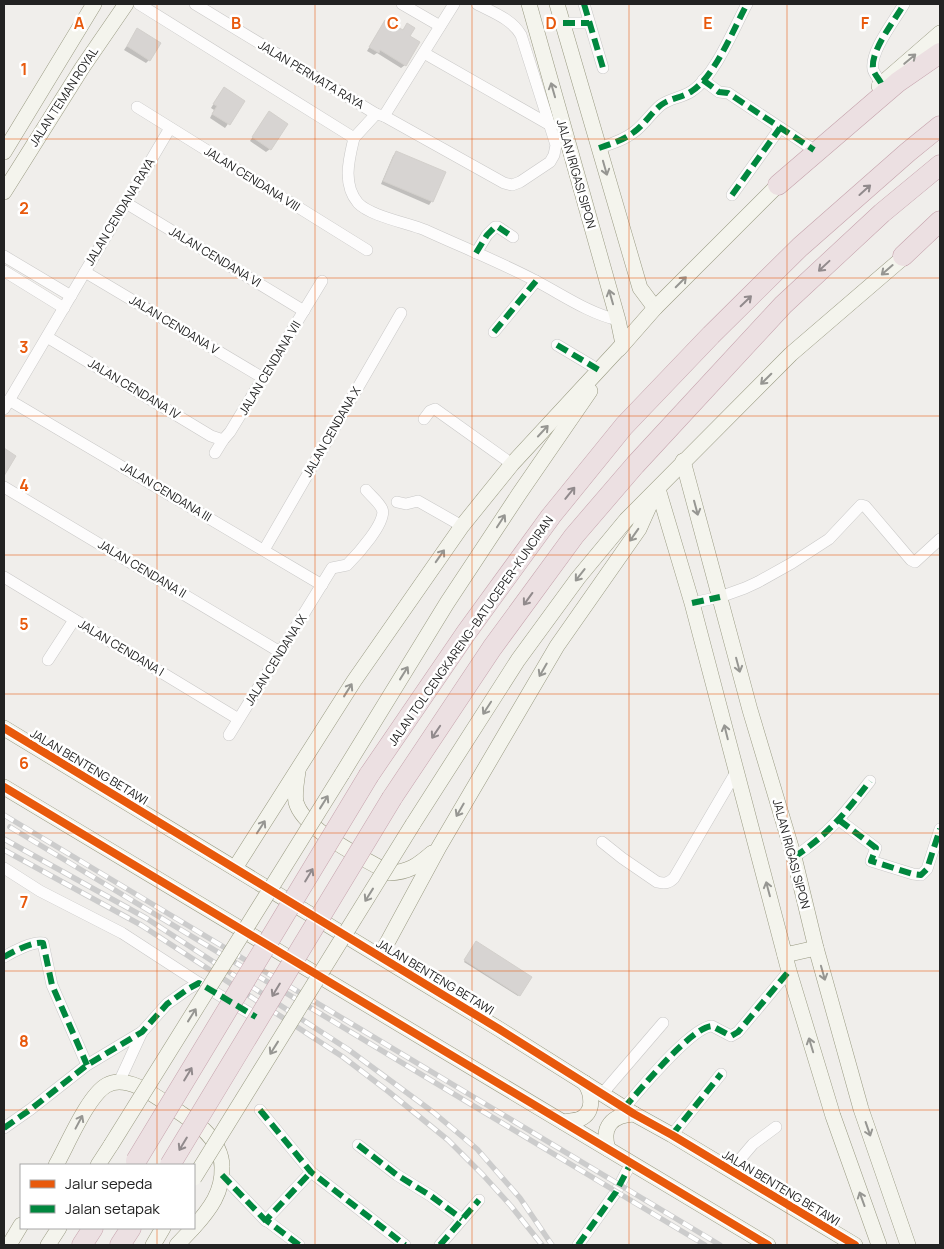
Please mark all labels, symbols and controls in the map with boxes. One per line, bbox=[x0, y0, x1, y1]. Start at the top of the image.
text: A bbox=[74, 12, 85, 34]
text: B bbox=[231, 12, 241, 34]
text: C bbox=[387, 12, 399, 34]
text: D bbox=[545, 12, 557, 34]
text: E bbox=[703, 12, 713, 34]
text: F bbox=[861, 12, 870, 34]
street label: JALAN PERMATA RAYA bbox=[255, 36, 368, 113]
street label: JALAN TEMAN ROYAL bbox=[25, 44, 102, 150]
one-way arrow bbox=[904, 53, 917, 65]
text: 1 bbox=[20, 58, 28, 80]
one-way arrow bbox=[548, 82, 557, 98]
street label: JALAN IRIGASI SIPON bbox=[553, 117, 600, 231]
street label: JALAN CENDANA VIII bbox=[201, 142, 303, 215]
street label: JALAN CENDANA RAYA bbox=[81, 155, 159, 269]
one-way arrow bbox=[600, 160, 610, 176]
one-way arrow bbox=[858, 185, 871, 196]
text: 2 bbox=[19, 197, 29, 219]
street label: JALAN CENDANA VI bbox=[166, 222, 264, 291]
one-way arrow bbox=[818, 260, 831, 272]
one-way arrow bbox=[881, 265, 894, 276]
one-way arrow bbox=[675, 276, 687, 289]
one-way arrow bbox=[606, 289, 616, 305]
street label: JALAN CENDANA V bbox=[126, 291, 223, 358]
one-way arrow bbox=[739, 295, 752, 307]
street label: JALAN CENDANA VII bbox=[235, 317, 305, 418]
text: 3 bbox=[19, 336, 29, 358]
street label: JALAN CENDANA IV bbox=[85, 354, 184, 423]
one-way arrow bbox=[760, 373, 772, 385]
street label: JALAN CENDANA X bbox=[299, 383, 365, 480]
one-way arrow bbox=[537, 424, 549, 437]
street label: JALAN CENDANA III bbox=[118, 458, 215, 525]
text: 4 bbox=[19, 474, 29, 496]
one-way arrow bbox=[564, 487, 575, 500]
one-way arrow bbox=[692, 499, 701, 515]
street label: JALAN TOL CENGKARENG–BATUCEPER–KUNCIRAN bbox=[384, 512, 557, 749]
one-way arrow bbox=[496, 514, 506, 528]
one-way arrow bbox=[629, 528, 639, 542]
street label: JALAN CENDANA II bbox=[95, 535, 190, 602]
one-way arrow bbox=[435, 550, 445, 564]
one-way arrow bbox=[575, 568, 586, 581]
one-way arrow bbox=[523, 592, 533, 606]
street label: JALAN CENDANA IX bbox=[241, 610, 311, 709]
text: 5 bbox=[19, 613, 29, 635]
street label: JALAN CENDANA I bbox=[75, 615, 167, 680]
one-way arrow bbox=[734, 656, 743, 672]
one-way arrow bbox=[537, 662, 547, 676]
one-way arrow bbox=[400, 666, 410, 680]
one-way arrow bbox=[343, 684, 353, 698]
one-way arrow bbox=[482, 701, 492, 715]
one-way arrow bbox=[721, 724, 730, 740]
street label: JALAN BENTENG BETAWI bbox=[27, 725, 151, 809]
one-way arrow bbox=[431, 725, 441, 739]
text: 6 bbox=[19, 752, 29, 774]
one-way arrow bbox=[320, 796, 330, 810]
street label: JALAN IRIGASI SIPON bbox=[769, 797, 814, 911]
one-way arrow bbox=[455, 802, 465, 816]
one-way arrow bbox=[256, 821, 266, 835]
one-way arrow bbox=[304, 869, 314, 883]
one-way arrow bbox=[762, 881, 772, 897]
one-way arrow bbox=[364, 887, 374, 901]
text: 7 bbox=[20, 891, 28, 913]
street label: JALAN BENTENG BETAWI bbox=[373, 935, 497, 1019]
one-way arrow bbox=[819, 965, 829, 981]
one-way arrow bbox=[271, 983, 281, 997]
one-way arrow bbox=[187, 1008, 197, 1022]
text: 8 bbox=[19, 1030, 29, 1052]
one-way arrow bbox=[806, 1038, 816, 1054]
one-way arrow bbox=[269, 1040, 279, 1054]
one-way arrow bbox=[183, 1067, 194, 1081]
one-way arrow bbox=[74, 1115, 84, 1130]
one-way arrow bbox=[864, 1121, 873, 1137]
one-way arrow bbox=[178, 1137, 188, 1151]
street label: JALAN BENTENG BETAWI bbox=[719, 1146, 843, 1230]
legend bbox=[20, 1164, 195, 1229]
text: Jalur sepeda bbox=[65, 1173, 152, 1194]
one-way arrow bbox=[857, 1192, 866, 1208]
text: Jalan setapak bbox=[65, 1198, 160, 1219]

